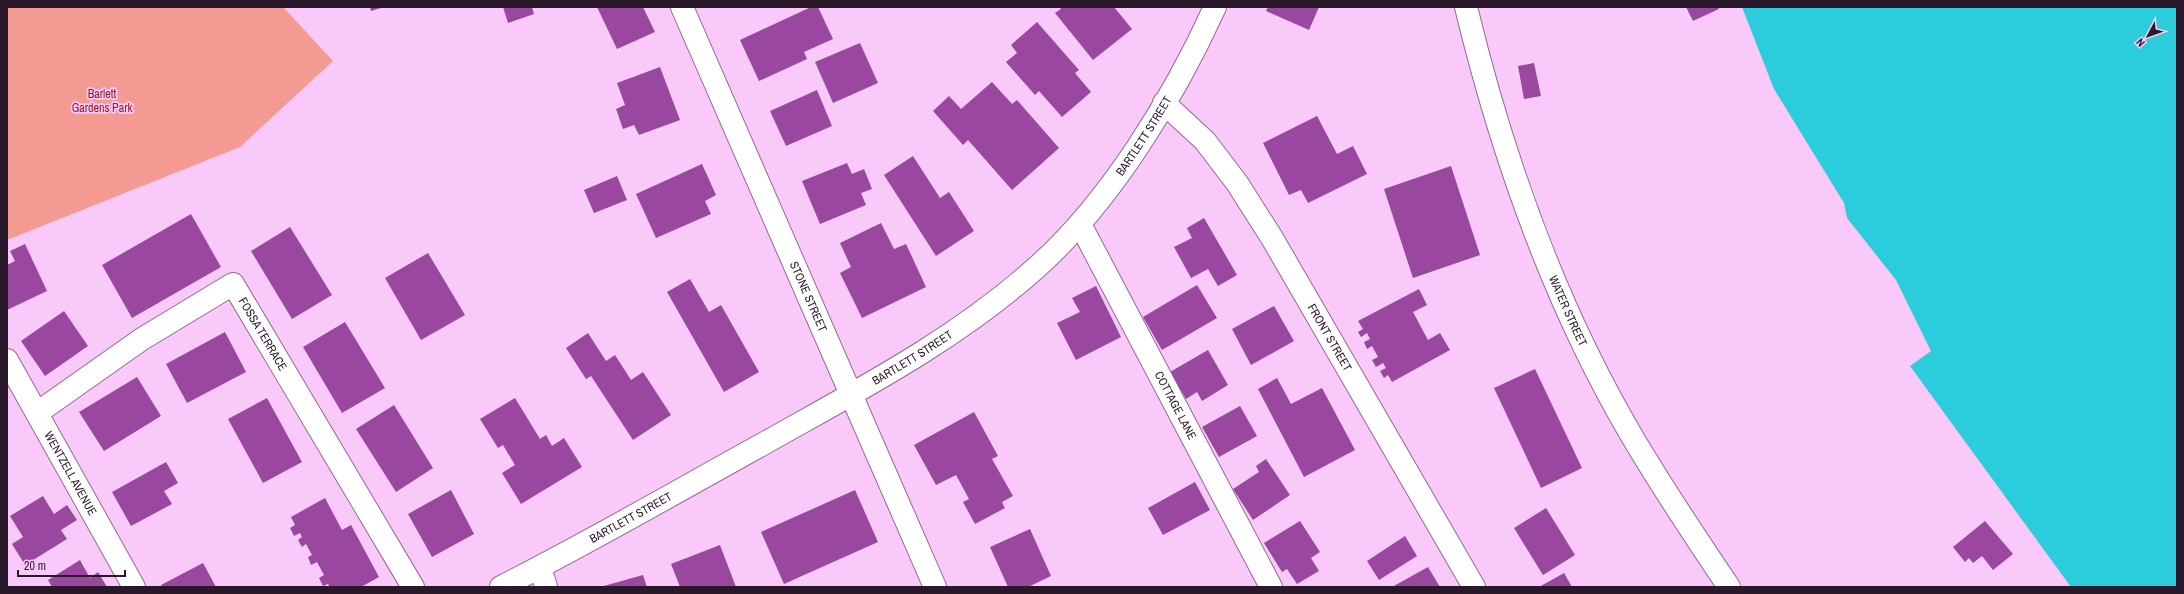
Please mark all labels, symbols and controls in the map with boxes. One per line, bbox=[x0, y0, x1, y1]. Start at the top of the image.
north arrow bbox=[2128, 16, 2168, 56]
text: N bbox=[2133, 36, 2148, 50]
park label: Barlett Gardens Park bbox=[72, 86, 132, 116]
street label: BARTLETT STREET bbox=[1112, 93, 1175, 179]
street label: STONE STREET bbox=[786, 259, 831, 334]
street label: WATER STREET bbox=[1545, 273, 1591, 349]
street label: FOSSA TERRACE bbox=[235, 294, 291, 374]
street label: FRONT STREET bbox=[1304, 301, 1355, 374]
street label: BARTLETT STREET bbox=[869, 327, 956, 389]
street label: COTTAGE LANE bbox=[1151, 368, 1200, 443]
street label: WENTZELL AVENUE bbox=[40, 428, 100, 518]
street label: BARTLETT STREET bbox=[587, 488, 675, 547]
scale bar bbox=[18, 552, 125, 578]
text: 20 m bbox=[24, 558, 46, 574]

